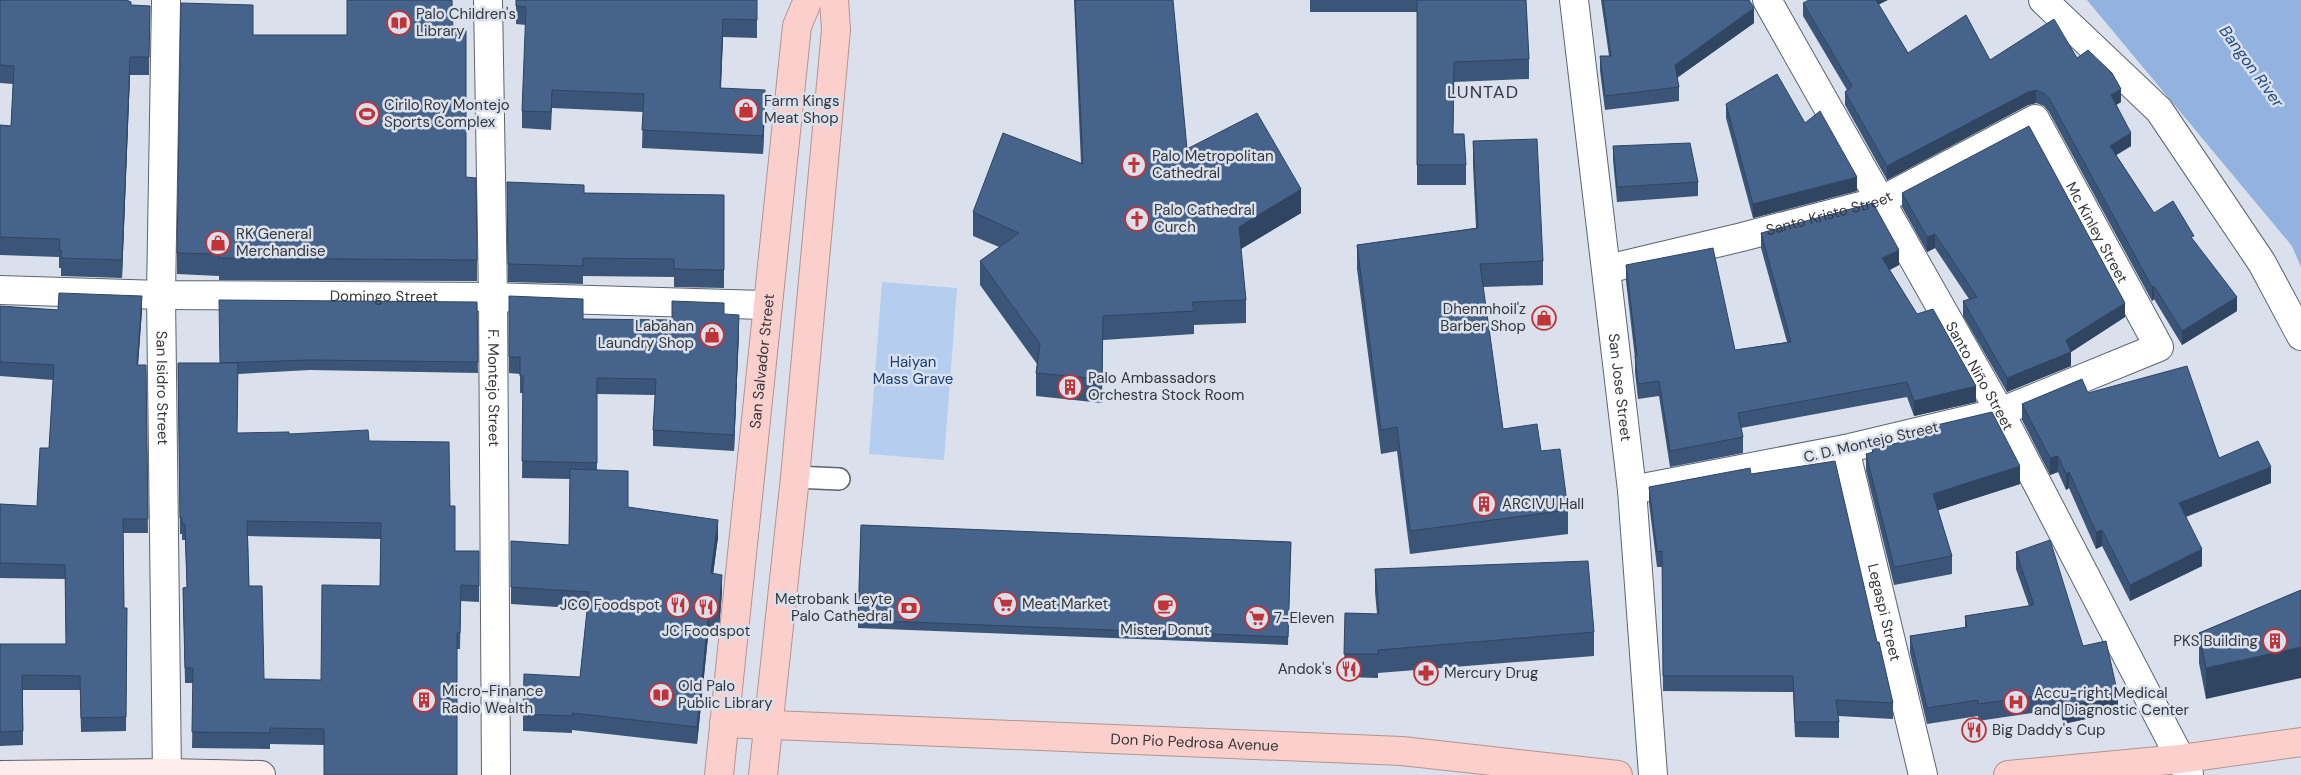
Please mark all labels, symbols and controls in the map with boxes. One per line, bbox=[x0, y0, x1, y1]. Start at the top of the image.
place label: Palo Children's Library bbox=[416, 4, 516, 41]
library icon: Palo Children's Library bbox=[386, 10, 412, 36]
water label: Bangon River bbox=[2215, 21, 2289, 112]
district label: LUNTAD bbox=[1447, 80, 1519, 104]
place label: Farm Kings Meat Shop bbox=[764, 91, 839, 128]
place label: Cirilo Roy Montejo Sports Complex bbox=[384, 95, 510, 132]
shop icon: Farm Kings Meat Shop bbox=[733, 97, 759, 123]
sports icon: Cirilo Roy Montejo Sports Complex bbox=[354, 101, 380, 127]
place label: Palo Metropolitan Cathedral bbox=[1152, 146, 1274, 183]
church icon: Palo Metropolitan Cathedral bbox=[1121, 152, 1147, 178]
street label: Mc Kinley Street bbox=[2061, 178, 2133, 287]
street label: Santo Kristo Street bbox=[1764, 186, 1896, 240]
place label: Palo Cathedral Curch bbox=[1154, 200, 1255, 237]
church icon: Palo Cathedral Curch bbox=[1124, 206, 1150, 232]
place label: RK General Merchandise bbox=[236, 224, 325, 261]
shop icon: RK General Merchandise bbox=[205, 230, 231, 256]
street label: Domingo Street bbox=[330, 286, 438, 307]
street label: San Salvador Street bbox=[745, 293, 779, 430]
place label: Dhenmhoil'z Barber Shop bbox=[1440, 299, 1526, 336]
shop icon: Dhenmhoil'z Barber Shop bbox=[1531, 305, 1557, 331]
place label: Labahan Laundry Shop bbox=[598, 316, 694, 353]
street label: Santo Niño Street bbox=[1941, 318, 2018, 434]
shop icon: Labahan Laundry Shop bbox=[699, 322, 725, 348]
street label: F. Montejo Street bbox=[483, 329, 504, 447]
street label: San Isidro Street bbox=[151, 331, 173, 445]
street label: San Jose Street bbox=[1604, 332, 1636, 442]
park label: Haiyan Mass Grave bbox=[873, 352, 953, 389]
place label: Palo Ambassadors Orchestra Stock Room bbox=[1088, 368, 1244, 405]
building icon: Palo Ambassadors Orchestra Stock Room bbox=[1057, 374, 1083, 400]
street label: C. D. Montejo Street bbox=[1802, 417, 1941, 467]
building icon: ARCIVU Hall bbox=[1471, 491, 1497, 517]
place label: ARCIVU Hall bbox=[1502, 494, 1584, 514]
street label: Legaspi Street bbox=[1863, 562, 1905, 663]
place label: Metrobank Leyte Palo Cathedral bbox=[775, 589, 892, 626]
supermarket icon: Meat Market bbox=[992, 591, 1018, 617]
restaurant icon: JCO Foodspot bbox=[665, 592, 691, 618]
cafe icon: Mister Donut bbox=[1152, 593, 1178, 619]
restaurant icon: JC Foodspot bbox=[693, 594, 719, 620]
place label: Meat Market bbox=[1022, 594, 1109, 614]
place label: JCO Foodspot bbox=[560, 595, 660, 615]
bank icon: Metrobank Leyte Palo Cathedral bbox=[896, 595, 922, 621]
supermarket icon: 7-Eleven bbox=[1244, 605, 1270, 631]
place label: 7-Eleven bbox=[1274, 608, 1334, 628]
place label: Mister Donut bbox=[1120, 620, 1210, 640]
place label: JC Foodspot bbox=[662, 621, 750, 641]
building icon: PKS Building bbox=[2262, 628, 2288, 654]
place label: PKS Building bbox=[2173, 631, 2258, 651]
restaurant icon: Andok's bbox=[1336, 656, 1362, 682]
place label: Andok's bbox=[1278, 659, 1332, 679]
pharmacy icon: Mercury Drug bbox=[1413, 660, 1439, 686]
place label: Mercury Drug bbox=[1444, 663, 1538, 683]
place label: Old Palo Public Library bbox=[678, 676, 773, 713]
place label: Micro-Finance Radio Wealth bbox=[442, 681, 543, 718]
library icon: Old Palo Public Library bbox=[648, 682, 674, 708]
place label: Accu-right Medical and Diagnostic Center bbox=[2034, 683, 2189, 720]
building icon: Micro-Finance Radio Wealth bbox=[411, 687, 437, 713]
hospital icon: Accu-right Medical and Diagnostic Center bbox=[2003, 689, 2029, 715]
restaurant icon: Big Daddy's Cup bbox=[1961, 717, 1987, 743]
place label: Big Daddy's Cup bbox=[1992, 720, 2105, 740]
street label: Don Pio Pedrosa Avenue bbox=[1110, 729, 1279, 756]

